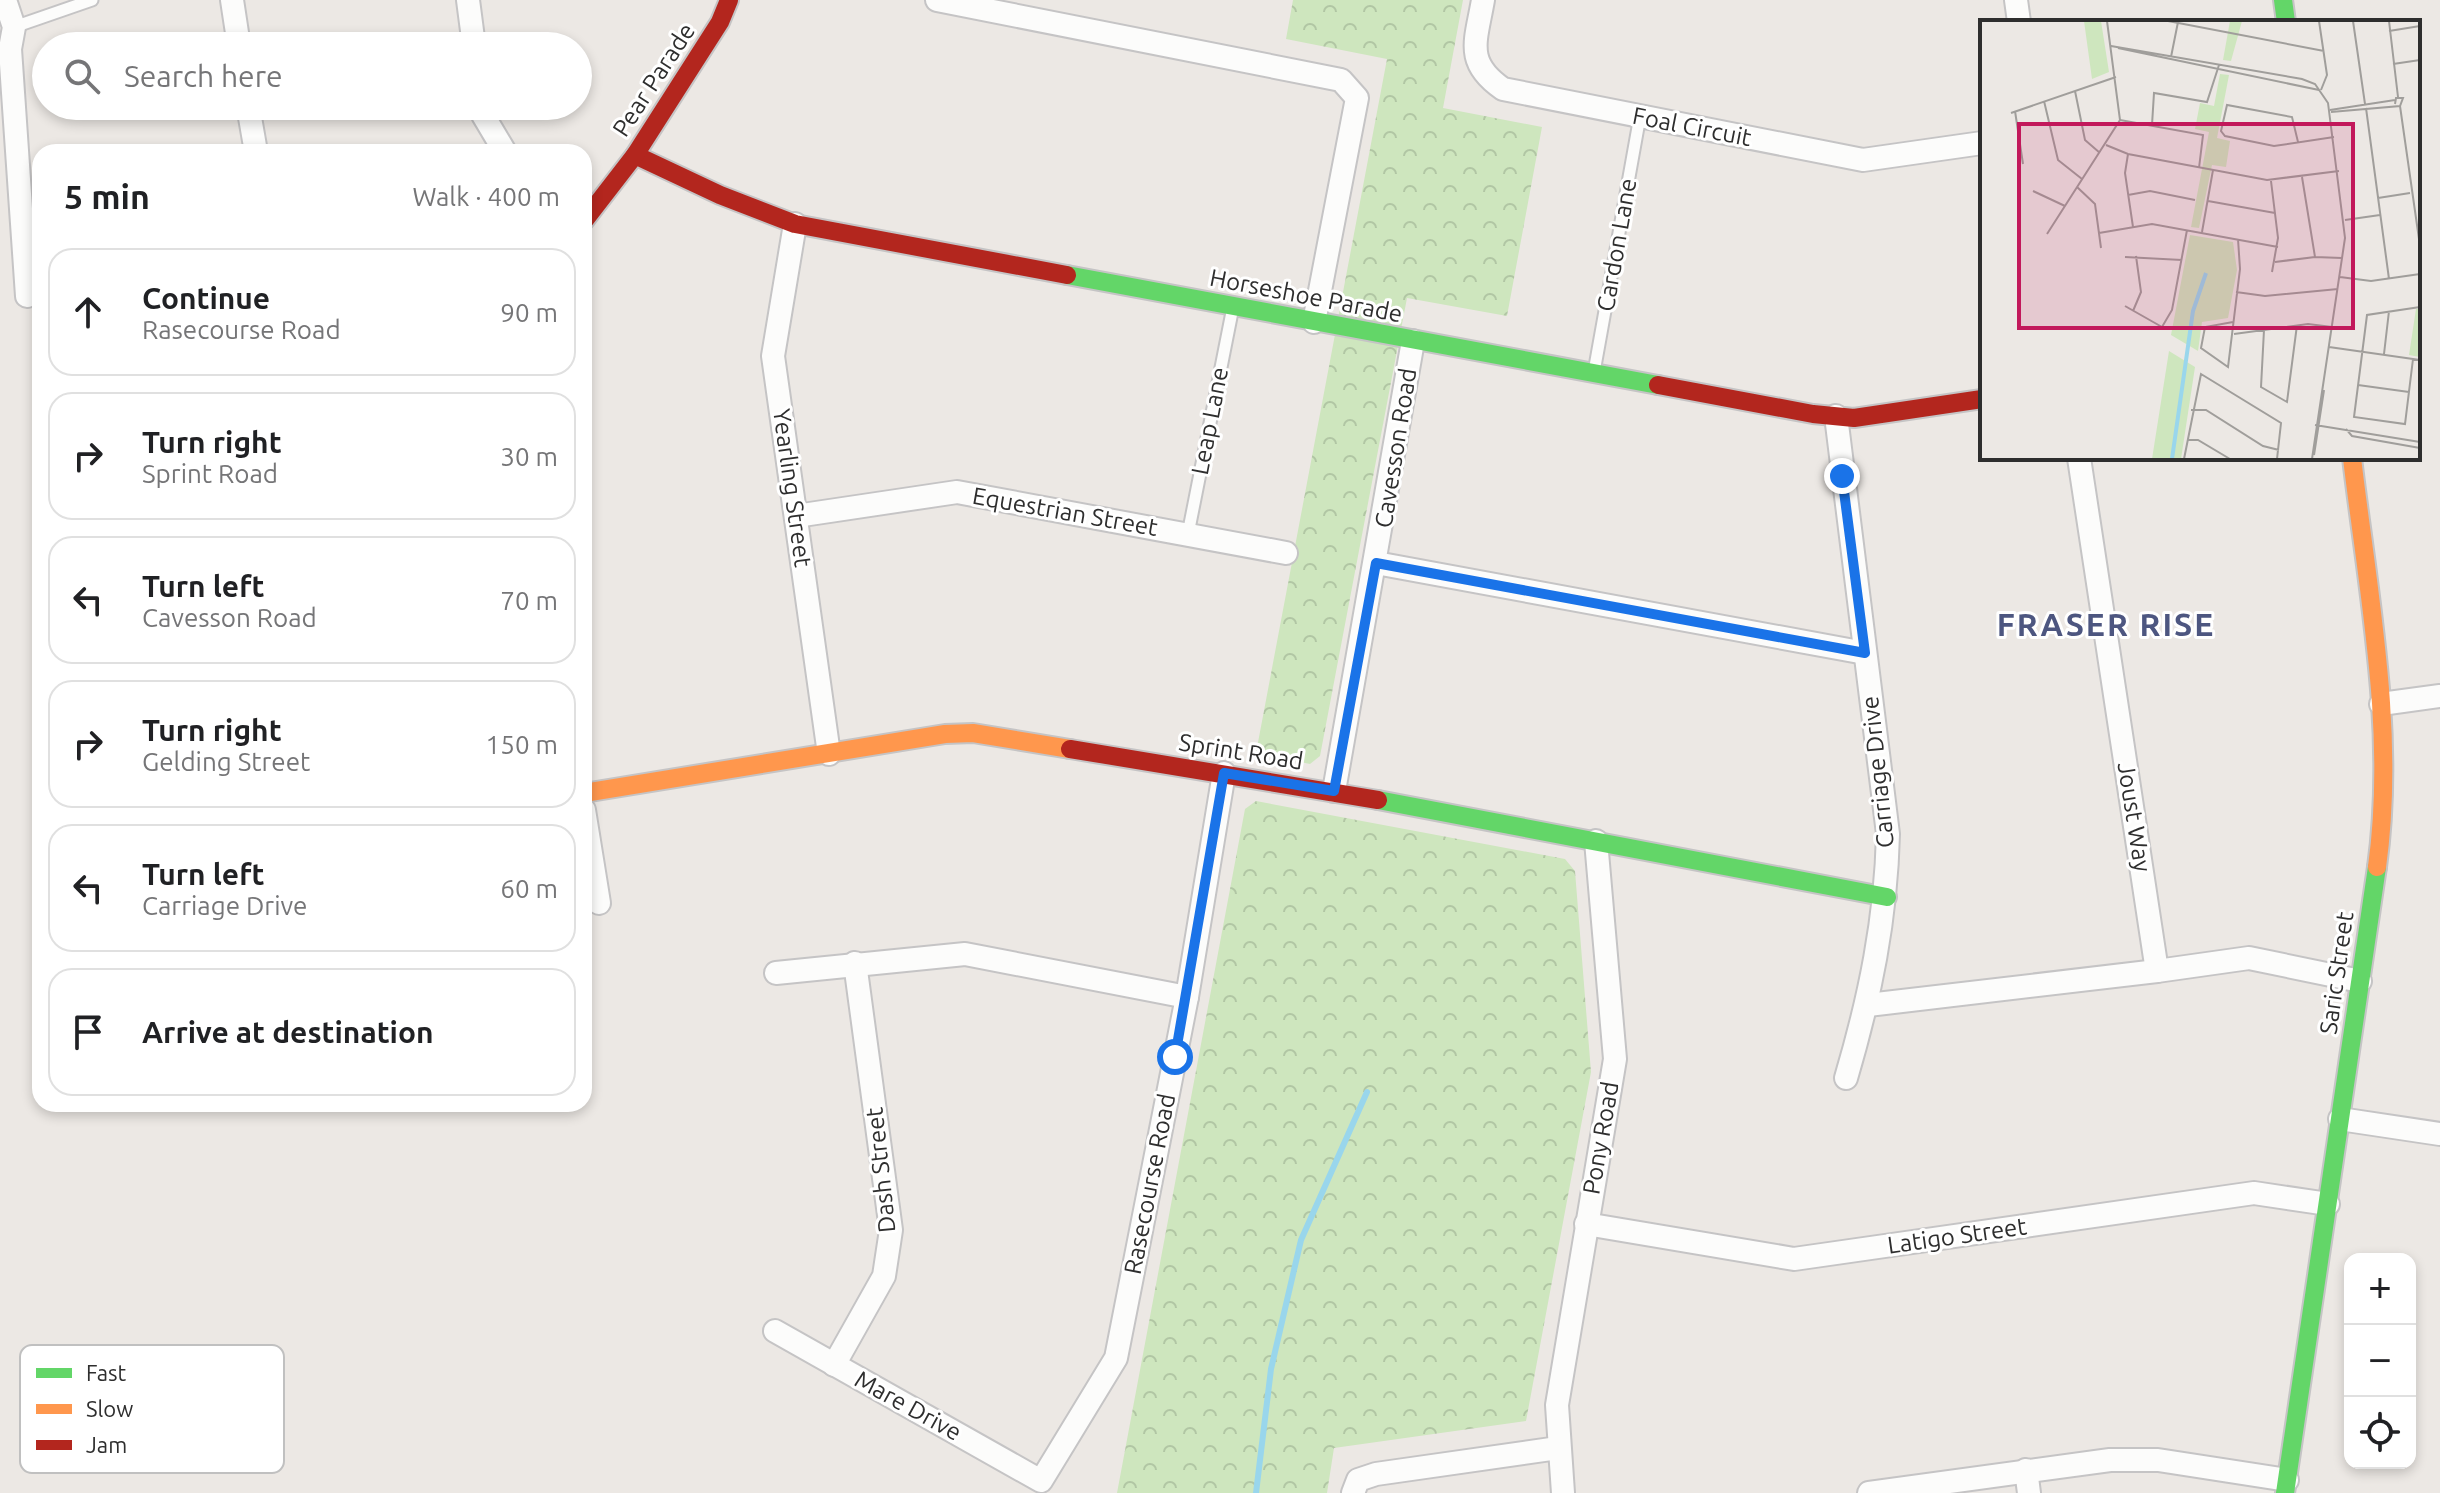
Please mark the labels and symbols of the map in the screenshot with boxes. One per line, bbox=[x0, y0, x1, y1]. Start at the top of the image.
street label: Pear Parade bbox=[607, 18, 700, 141]
inset map bbox=[1980, 20, 2420, 460]
street label: Foal Circuit bbox=[1630, 102, 1754, 151]
street label: Cardon Lane bbox=[1591, 176, 1642, 314]
street label: Horseshoe Parade bbox=[1208, 264, 1405, 327]
street label: Leap Lane bbox=[1186, 365, 1233, 477]
street label: Cavesson Road bbox=[1370, 366, 1421, 530]
street label: Yearling Street bbox=[768, 407, 817, 569]
route end bbox=[1824, 458, 1860, 494]
street label: Equestrian Street bbox=[970, 482, 1160, 541]
district label: FRASER RISE bbox=[1997, 606, 2215, 642]
street label: Carriage Drive bbox=[1856, 695, 1899, 849]
street label: Sprint Road bbox=[1177, 728, 1305, 775]
street label: Joust Way bbox=[2113, 760, 2157, 874]
street label: Saric Street bbox=[2315, 909, 2359, 1036]
route start bbox=[1157, 1039, 1193, 1075]
street label: Pony Road bbox=[1577, 1079, 1624, 1196]
street label: Rasecourse Road bbox=[1119, 1091, 1180, 1276]
street label: Dash Street bbox=[860, 1105, 901, 1234]
street label: Latigo Street bbox=[1886, 1212, 2029, 1259]
legend bbox=[20, 1345, 284, 1473]
text: Fast bbox=[86, 1360, 127, 1385]
street label: Mare Drive bbox=[850, 1365, 966, 1446]
text: Slow bbox=[86, 1396, 133, 1421]
text: Jam bbox=[86, 1432, 127, 1457]

